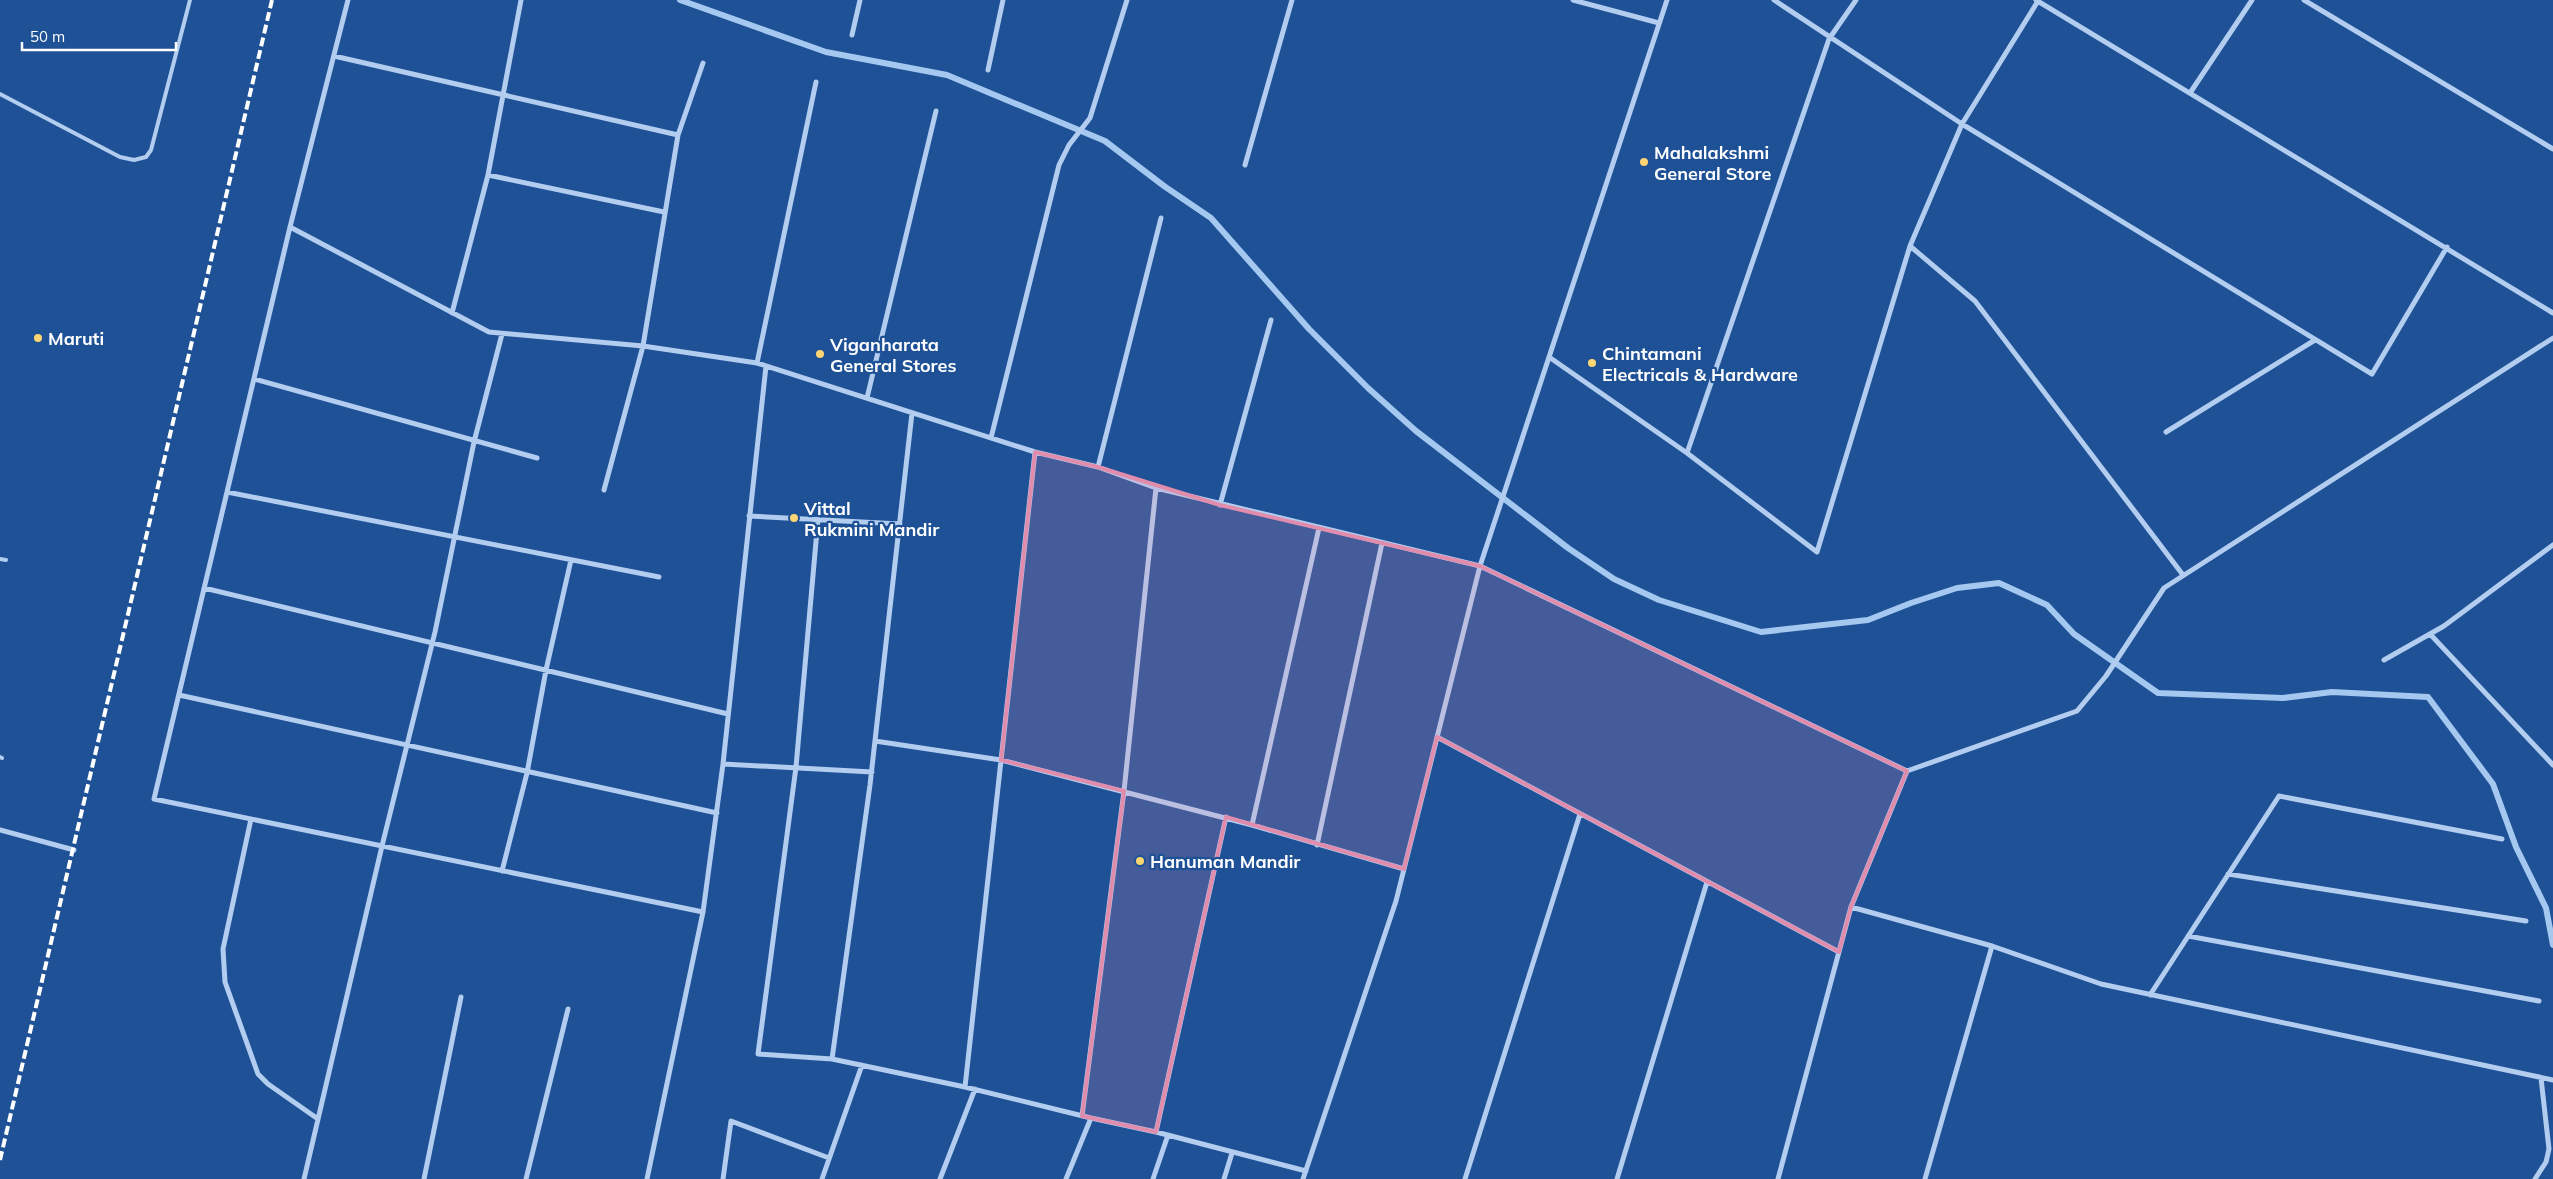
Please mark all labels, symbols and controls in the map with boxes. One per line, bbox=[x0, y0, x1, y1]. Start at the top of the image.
scale bar bbox=[22, 20, 176, 52]
text: 50 m bbox=[30, 27, 65, 46]
place label: Mahalakshmi General Store bbox=[1654, 141, 1772, 185]
marker: Mahalakshmi General Store bbox=[1638, 156, 1650, 168]
place label: Maruti bbox=[48, 327, 104, 350]
marker: Maruti bbox=[32, 332, 44, 344]
place label: Viganharata General Stores bbox=[829, 333, 956, 377]
place label: Chintamani Electricals & Hardware bbox=[1602, 342, 1798, 386]
marker: Viganharata General Stores bbox=[814, 348, 826, 360]
marker: Chintamani Electricals & Hardware bbox=[1586, 357, 1598, 369]
place label: Vittal Rukmini Mandir bbox=[803, 497, 940, 541]
marker: Vittal Rukmini Mandir bbox=[788, 512, 800, 524]
place label: Hanuman Mandir bbox=[1150, 850, 1301, 873]
marker: Hanuman Mandir bbox=[1134, 855, 1146, 867]

